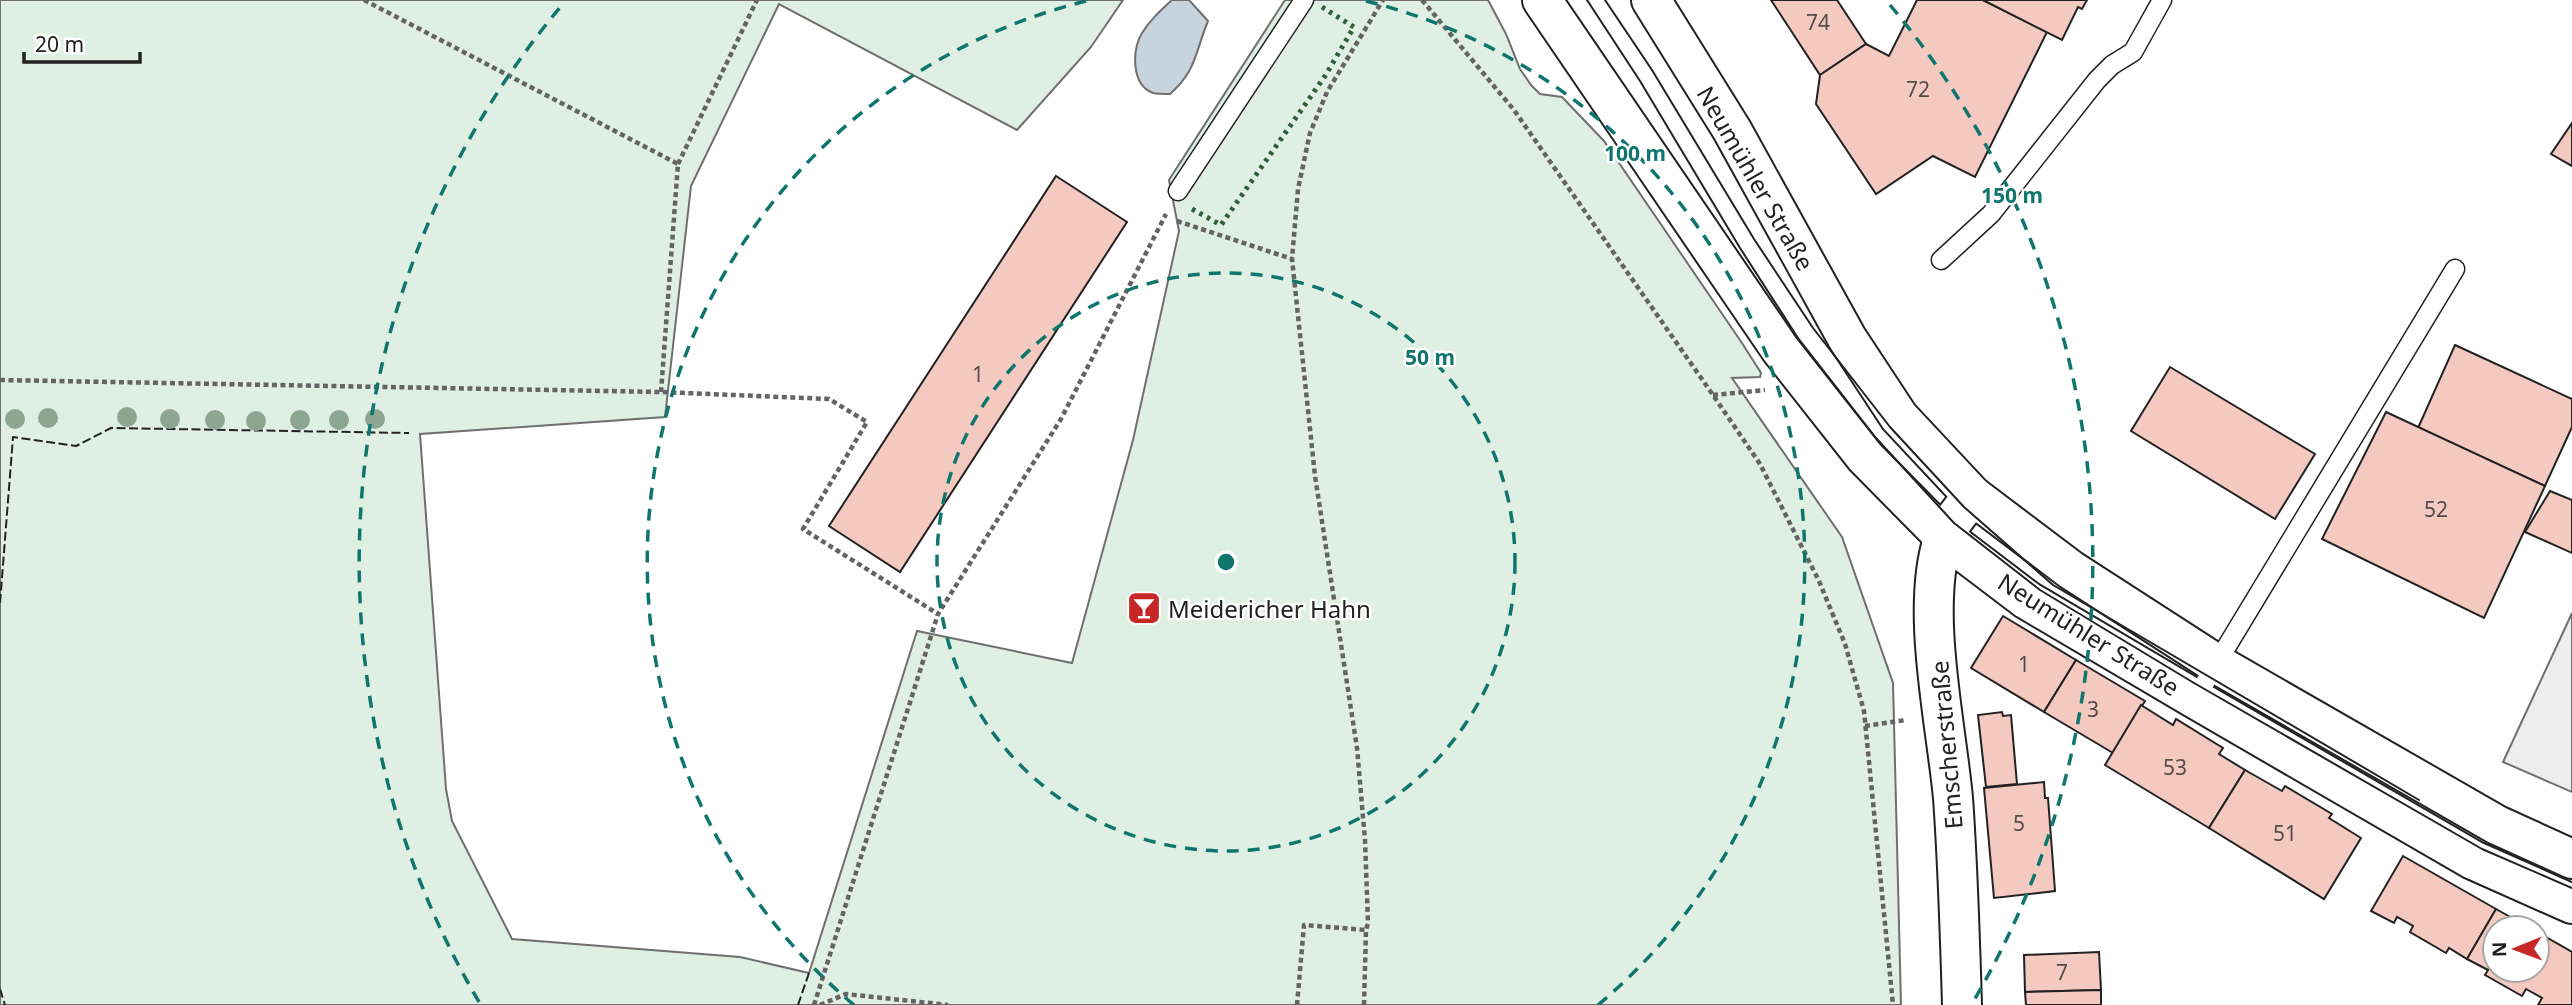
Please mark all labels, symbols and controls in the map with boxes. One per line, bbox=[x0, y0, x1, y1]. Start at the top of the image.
house number: 74 bbox=[1806, 8, 1830, 36]
scale bar bbox=[24, 21, 140, 65]
text: 20 m bbox=[35, 30, 84, 58]
house number: 72 bbox=[1906, 75, 1930, 103]
street label: Neumühler Straße bbox=[1690, 80, 1822, 276]
text: 100 m bbox=[1604, 139, 1666, 167]
text: 150 m bbox=[1981, 181, 2043, 209]
text: 50 m bbox=[1405, 343, 1455, 371]
house number: 1 bbox=[972, 360, 984, 388]
house number: 52 bbox=[2424, 495, 2448, 523]
centre of rings bbox=[1214, 550, 1238, 574]
street label: Neumühler Straße bbox=[1992, 565, 2186, 703]
bar icon: Meidericher Hahn bbox=[1125, 589, 1163, 627]
place label: Meidericher Hahn bbox=[1168, 592, 1371, 625]
house number: 1 bbox=[2018, 650, 2030, 678]
street label: Emscherstraße bbox=[1922, 659, 1970, 831]
house number: 3 bbox=[2087, 695, 2099, 723]
house number: 53 bbox=[2163, 753, 2187, 781]
house number: 5 bbox=[2013, 809, 2025, 837]
house number: 51 bbox=[2273, 819, 2297, 847]
north arrow bbox=[2481, 914, 2551, 984]
text: N bbox=[2486, 941, 2512, 957]
house number: 7 bbox=[2056, 958, 2068, 986]

